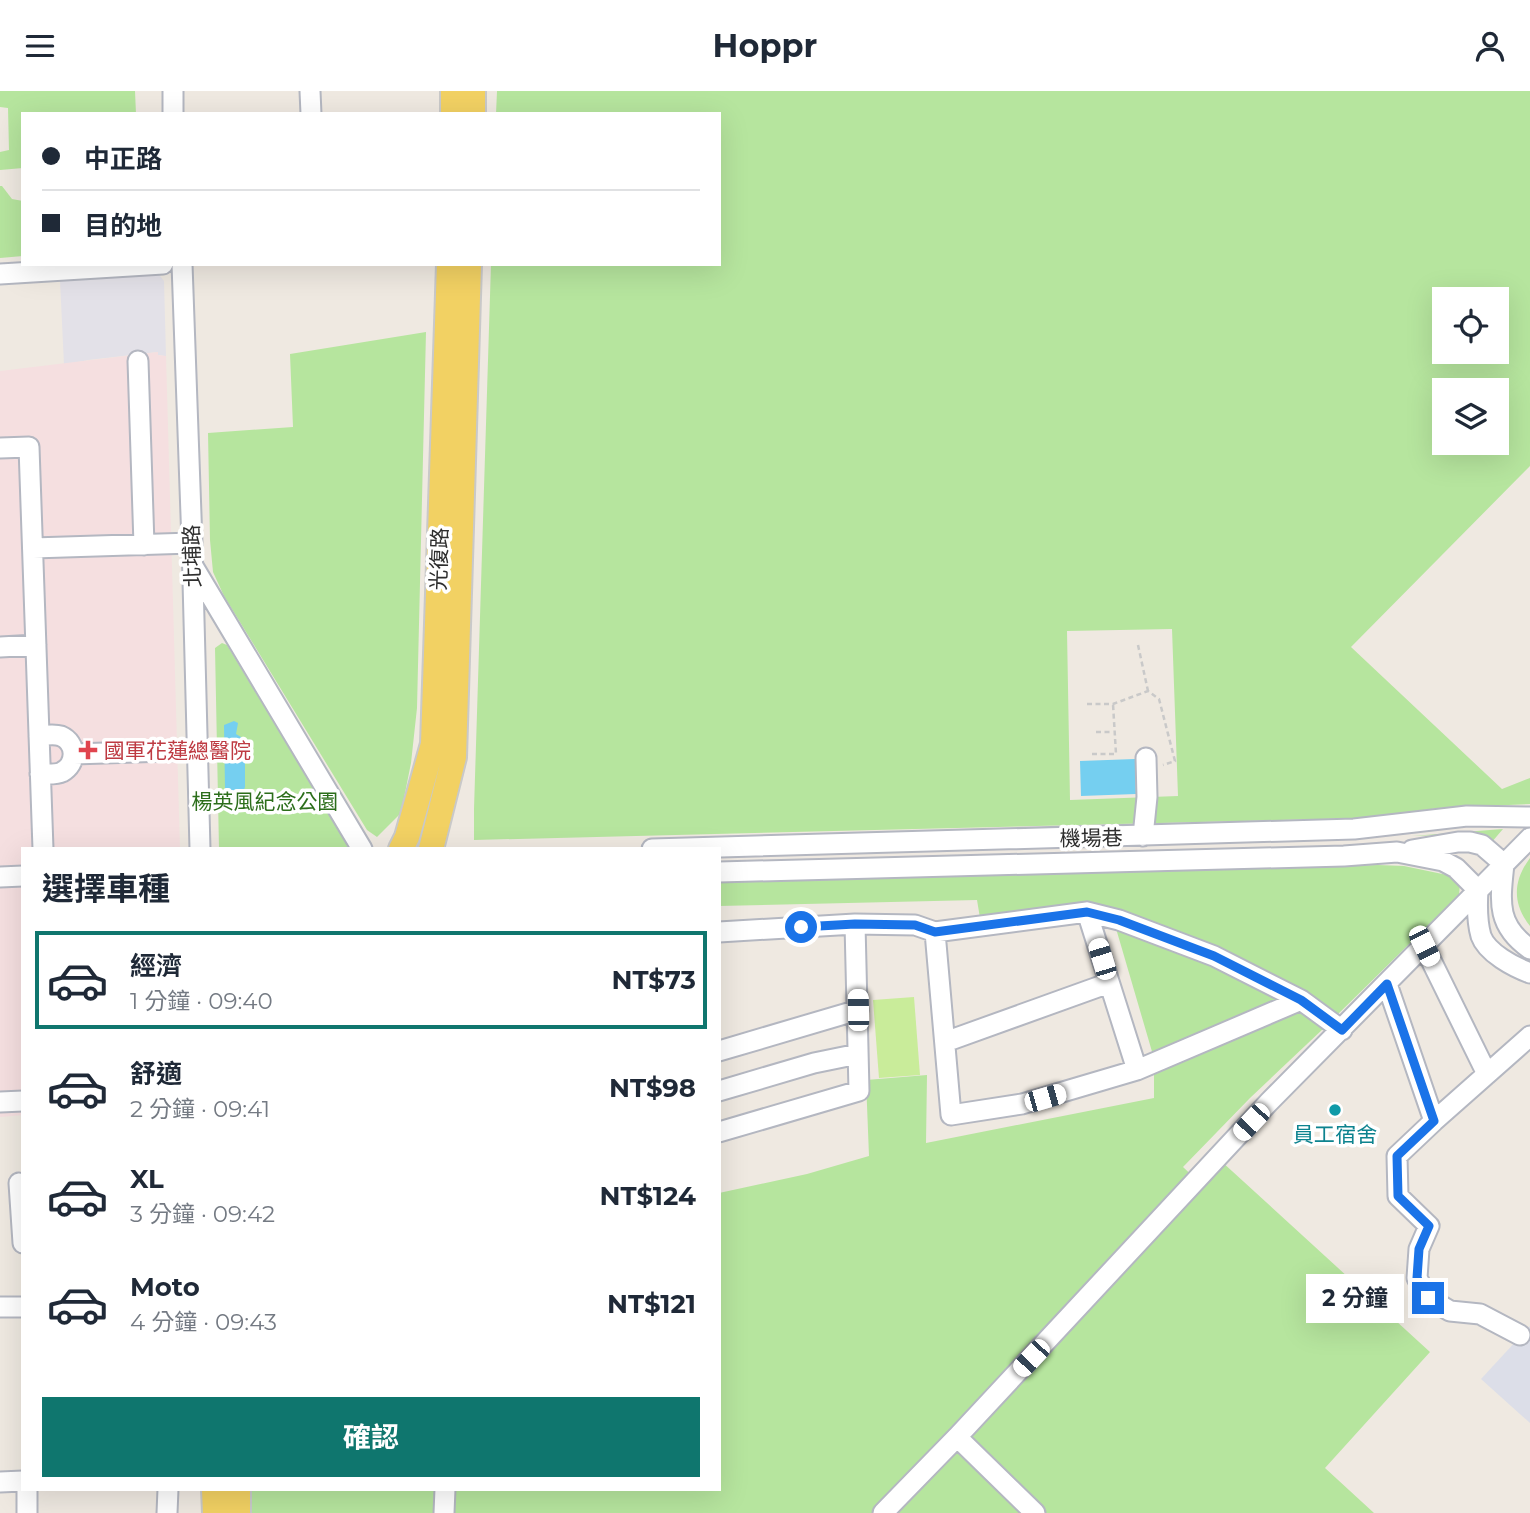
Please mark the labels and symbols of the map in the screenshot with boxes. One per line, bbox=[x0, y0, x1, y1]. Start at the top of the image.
street label: 北埔路 bbox=[178, 524, 206, 588]
street label: 光復路 bbox=[425, 527, 453, 591]
place label: 國軍花蓮總醫院 bbox=[104, 738, 251, 763]
marker: 國軍花蓮總醫院 bbox=[78, 740, 98, 760]
park label: 楊英風紀念公園 bbox=[192, 789, 339, 814]
street label: 機場巷 bbox=[1059, 825, 1123, 851]
route start bbox=[785, 911, 817, 943]
car bbox=[1406, 923, 1443, 969]
car bbox=[1086, 936, 1119, 982]
car bbox=[848, 989, 869, 1031]
car bbox=[1022, 1082, 1069, 1114]
car bbox=[1229, 1099, 1274, 1145]
marker: 員工宿舍 bbox=[1327, 1102, 1343, 1118]
place label: 員工宿舍 bbox=[1293, 1122, 1377, 1147]
callout: 2 分鐘 bbox=[1306, 1273, 1404, 1323]
route end bbox=[1412, 1282, 1444, 1314]
car bbox=[1009, 1335, 1054, 1381]

